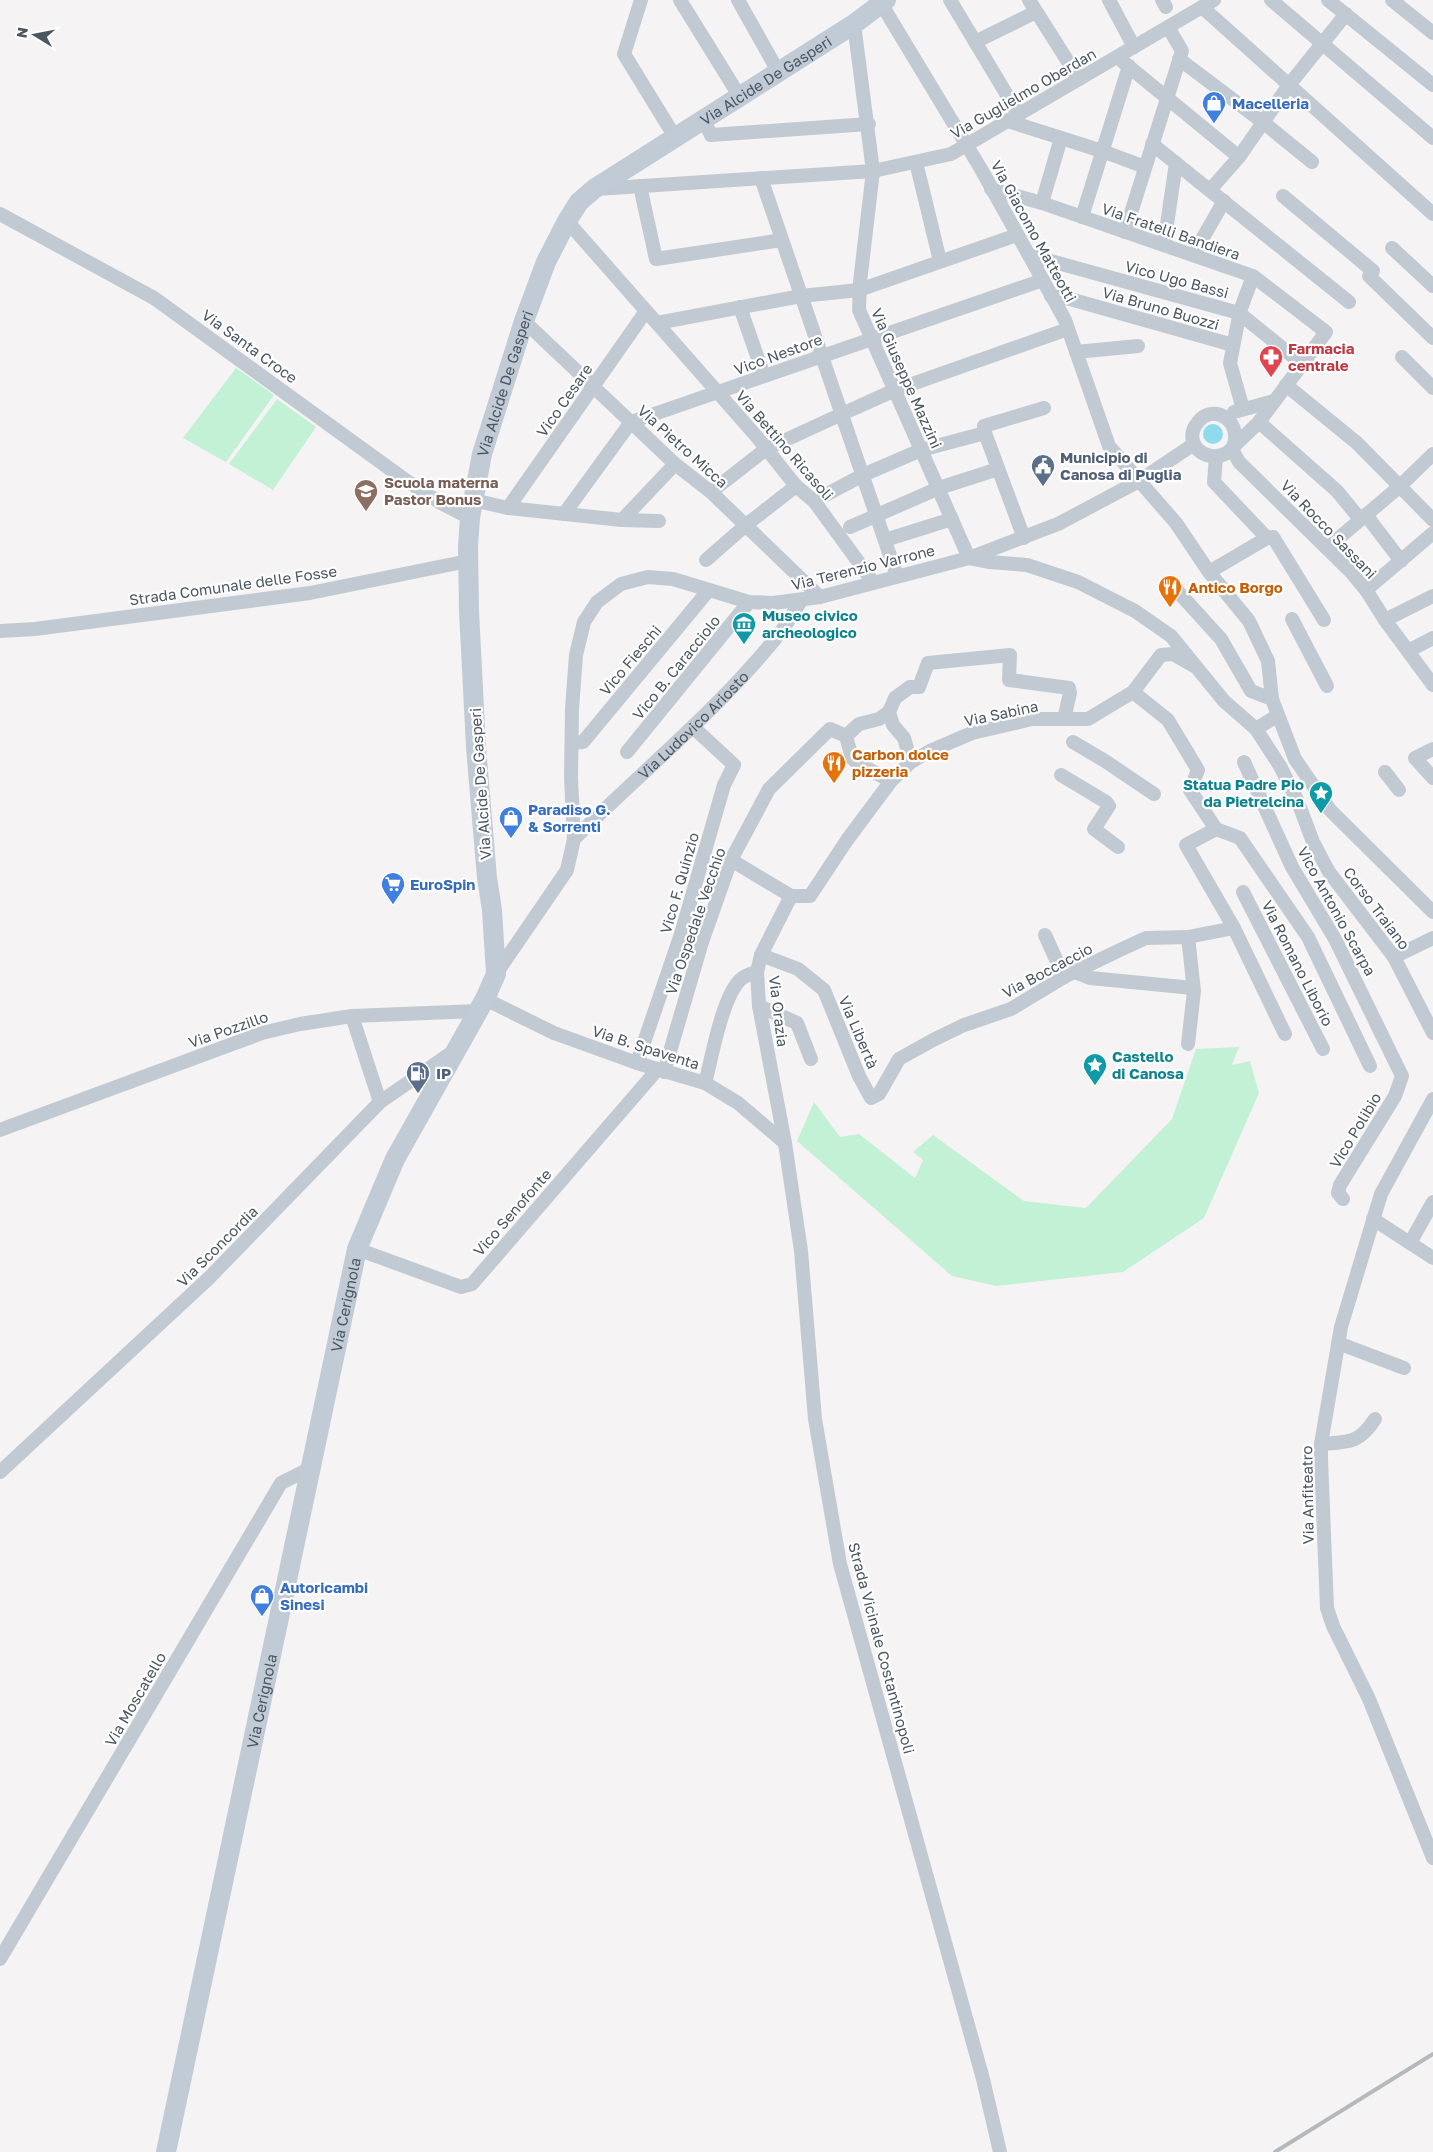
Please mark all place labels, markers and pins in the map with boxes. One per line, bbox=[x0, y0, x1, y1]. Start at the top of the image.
shop icon: Macelleria bbox=[1201, 90, 1227, 124]
place label: Macelleria bbox=[1232, 94, 1309, 112]
place label: Farmacia centrale bbox=[1288, 339, 1355, 374]
pharmacy icon: Farmacia centrale bbox=[1258, 344, 1284, 378]
place label: Municipio di Canosa di Puglia bbox=[1060, 448, 1182, 483]
public building icon: Municipio di Canosa di Puglia bbox=[1030, 453, 1056, 487]
place label: Scuola materna Pastor Bonus bbox=[384, 473, 499, 508]
school or university icon: Scuola materna Pastor Bonus bbox=[353, 478, 379, 512]
restaurant icon: Antico Borgo bbox=[1157, 574, 1183, 608]
place label: Antico Borgo bbox=[1188, 578, 1283, 596]
place label: Museo civico archeologico bbox=[762, 606, 858, 641]
museum icon: Museo civico archeologico bbox=[731, 611, 757, 645]
place label: Carbon dolce pizzeria bbox=[852, 745, 949, 780]
restaurant icon: Carbon dolce pizzeria bbox=[821, 750, 847, 784]
place label: Statua Padre Pio da Pietrelcina bbox=[1183, 775, 1304, 810]
place icon: Statua Padre Pio da Pietrelcina bbox=[1308, 780, 1334, 814]
place label: Paradiso G. & Sorrenti bbox=[528, 800, 611, 835]
shop icon: Paradiso G. & Sorrenti bbox=[498, 805, 524, 839]
supermarket icon: EuroSpin bbox=[380, 871, 406, 905]
place label: EuroSpin bbox=[410, 875, 475, 893]
place label: Castello di Canosa bbox=[1112, 1047, 1184, 1082]
place icon: Castello di Canosa bbox=[1082, 1052, 1108, 1086]
fuel station icon: IP bbox=[405, 1060, 431, 1094]
place label: IP bbox=[436, 1064, 451, 1082]
place label: Autoricambi Sinesi bbox=[280, 1578, 368, 1613]
shop icon: Autoricambi Sinesi bbox=[249, 1583, 275, 1617]

